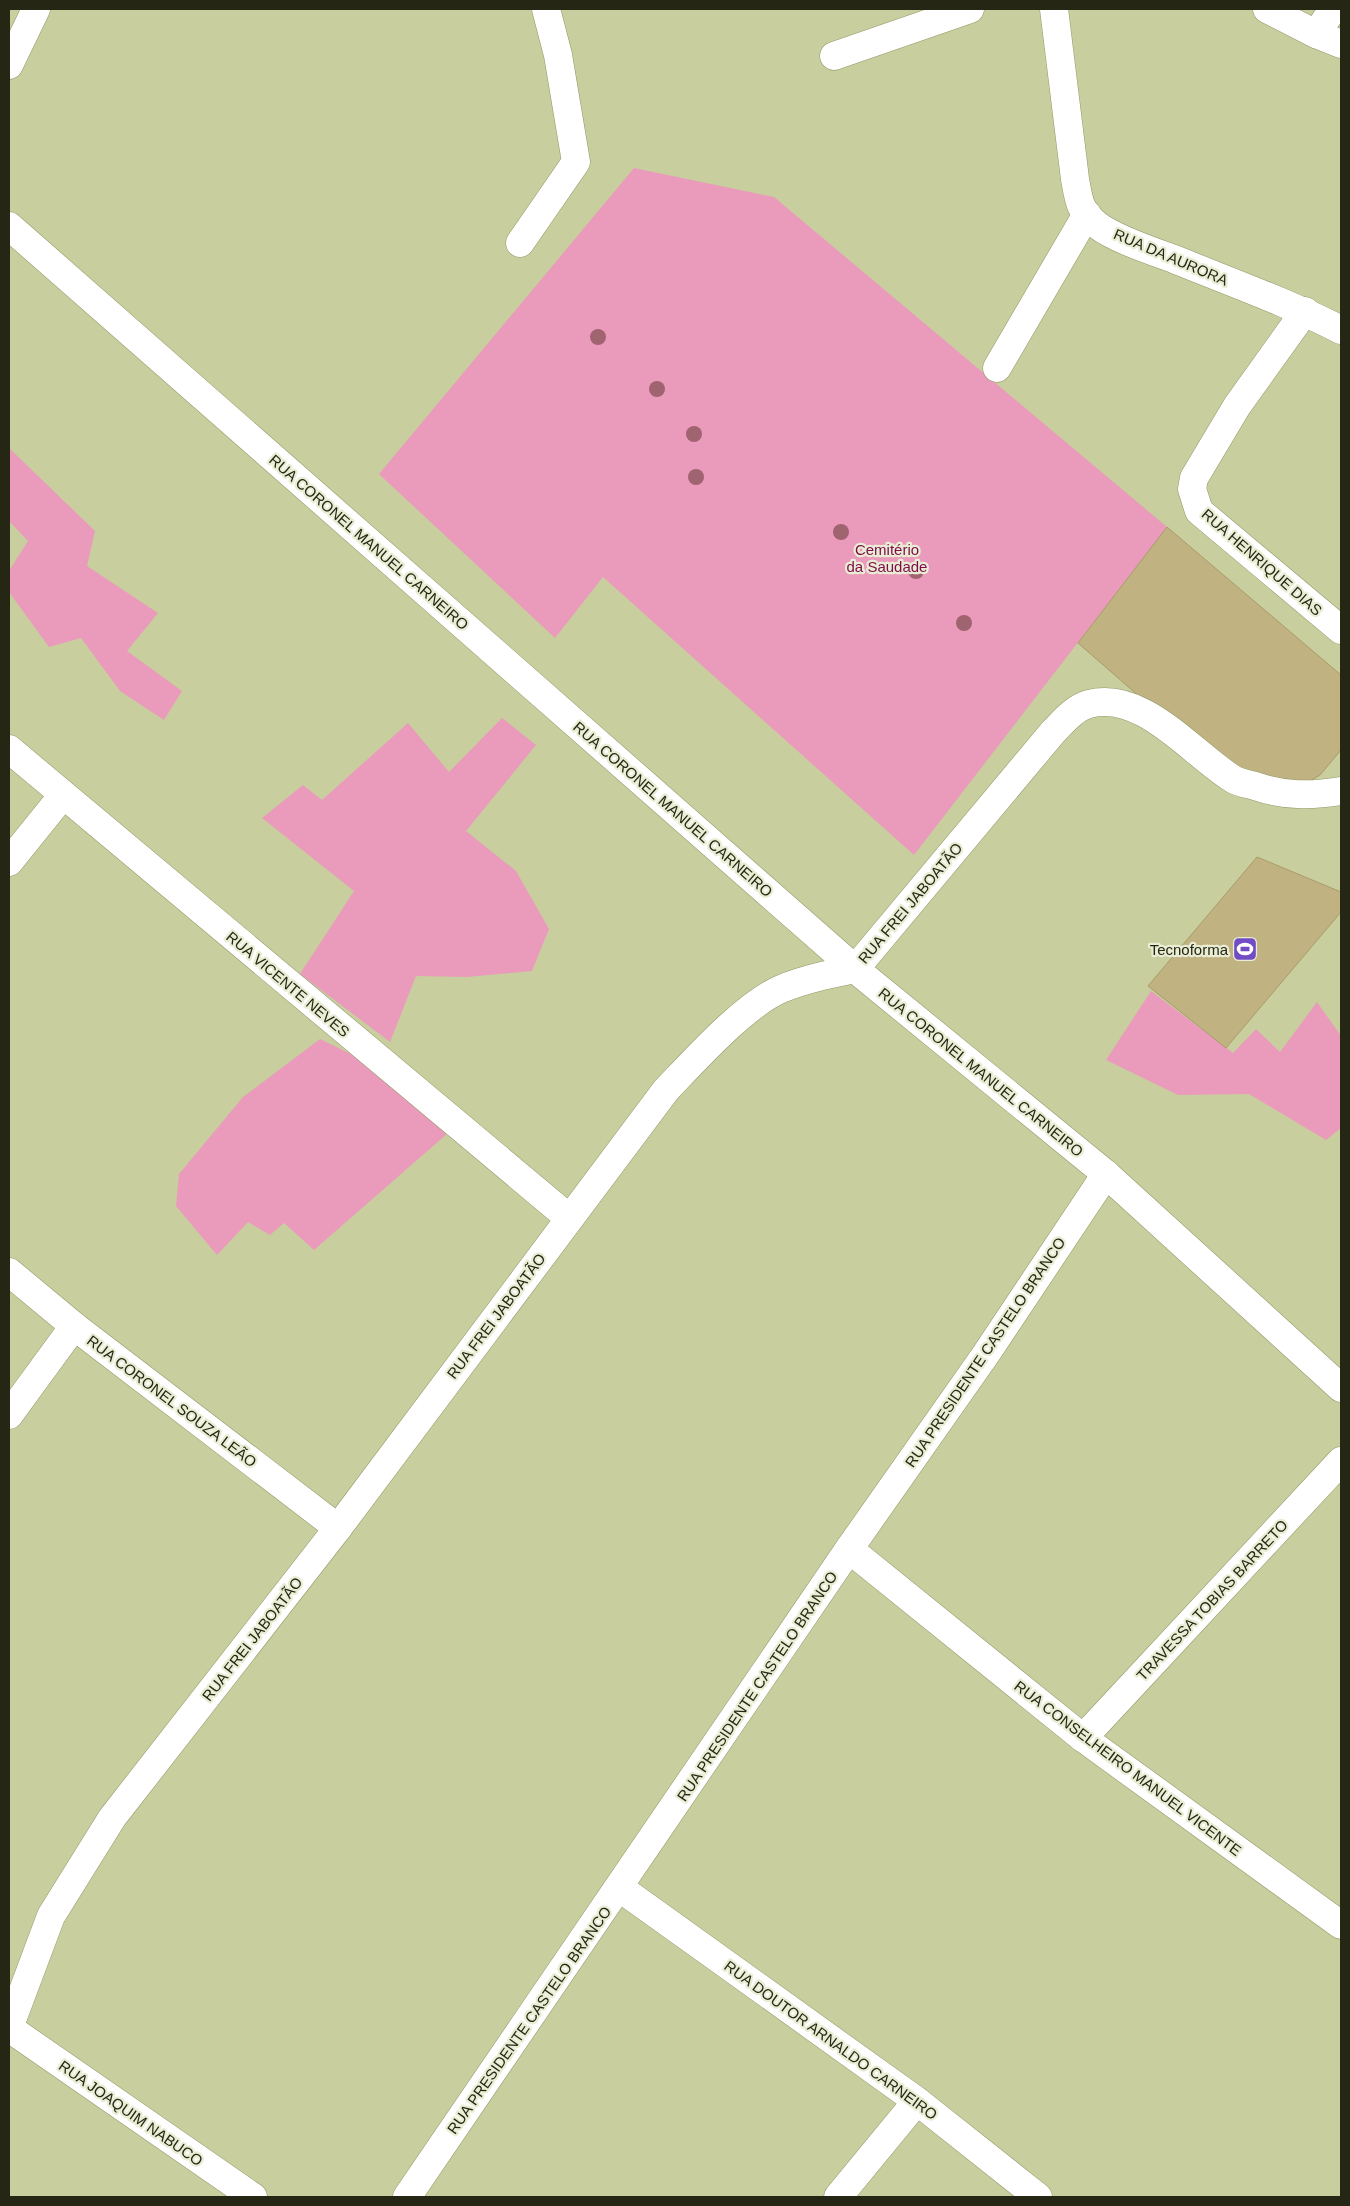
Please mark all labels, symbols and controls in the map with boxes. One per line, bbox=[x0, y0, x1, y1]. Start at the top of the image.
street label: RUA DA AURORA bbox=[1111, 225, 1231, 289]
street label: RUA CORONEL MANUEL CARNEIRO bbox=[266, 451, 472, 633]
street label: RUA HENRIQUE DIAS bbox=[1199, 505, 1325, 619]
park label: Cemitério da Saudade bbox=[847, 541, 927, 575]
street label: RUA CORONEL MANUEL CARNEIRO bbox=[570, 718, 776, 900]
street label: RUA FREI JABOATÃO bbox=[855, 839, 965, 967]
street label: RUA VICENTE NEVES bbox=[223, 928, 353, 1040]
sports icon: Tecnoforma bbox=[1232, 936, 1258, 962]
place label: Tecnoforma bbox=[1150, 941, 1229, 958]
street label: RUA CORONEL MANUEL CARNEIRO bbox=[875, 984, 1087, 1160]
street label: RUA PRESIDENTE CASTELO BRANCO bbox=[902, 1234, 1068, 1470]
street label: RUA FREI JABOATÃO bbox=[443, 1250, 549, 1382]
street label: RUA CORONEL SOUZA LEÃO bbox=[84, 1332, 260, 1470]
street label: TRAVESSA TOBIAS BARRETO bbox=[1133, 1516, 1291, 1684]
street label: RUA PRESIDENTE CASTELO BRANCO bbox=[674, 1568, 840, 1804]
street label: RUA FREI JABOATÃO bbox=[198, 1574, 306, 1704]
street label: RUA CONSELHEIRO MANUEL VICENTE bbox=[1011, 1677, 1245, 1859]
street label: RUA PRESIDENTE CASTELO BRANCO bbox=[444, 1903, 614, 2137]
street label: RUA DOUTOR ARNALDO CARNEIRO bbox=[721, 1957, 941, 2123]
street label: RUA JOAQUIM NABUCO bbox=[56, 2057, 206, 2169]

